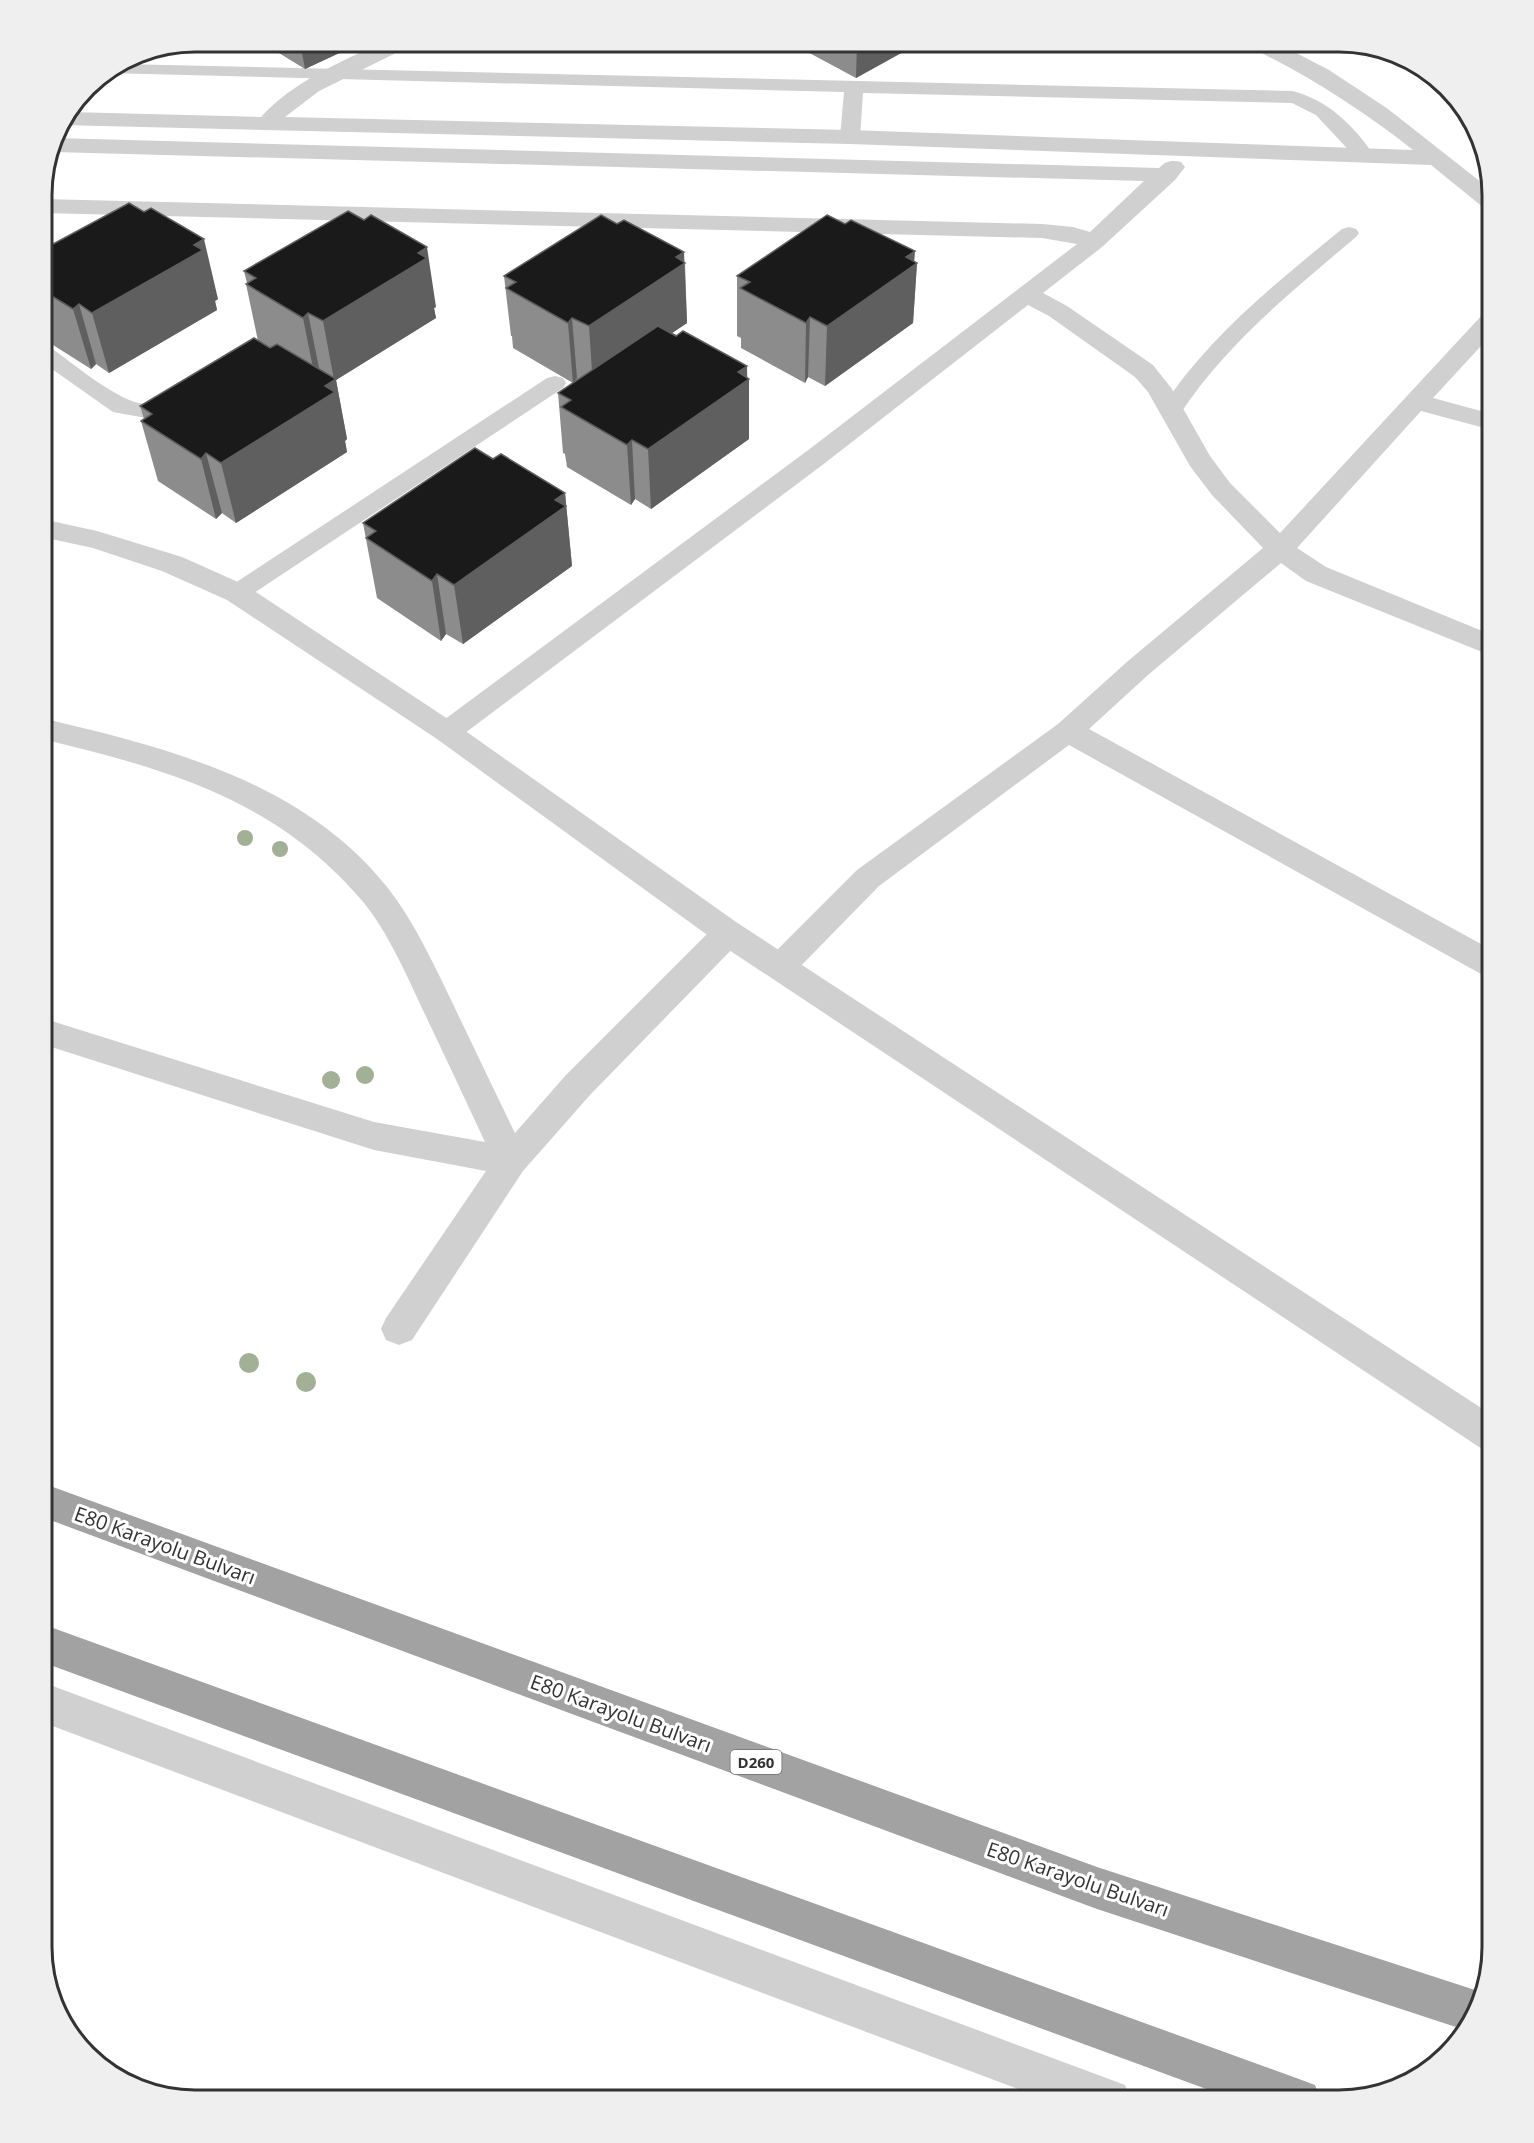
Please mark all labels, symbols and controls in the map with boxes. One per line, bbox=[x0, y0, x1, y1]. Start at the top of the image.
street label: E80 Karayolu Bulvarı bbox=[71, 1500, 259, 1590]
street label: E80 Karayolu Bulvarı bbox=[527, 1668, 715, 1758]
road number: D260 bbox=[730, 1750, 782, 1774]
street label: E80 Karayolu Bulvarı bbox=[983, 1835, 1173, 1923]

